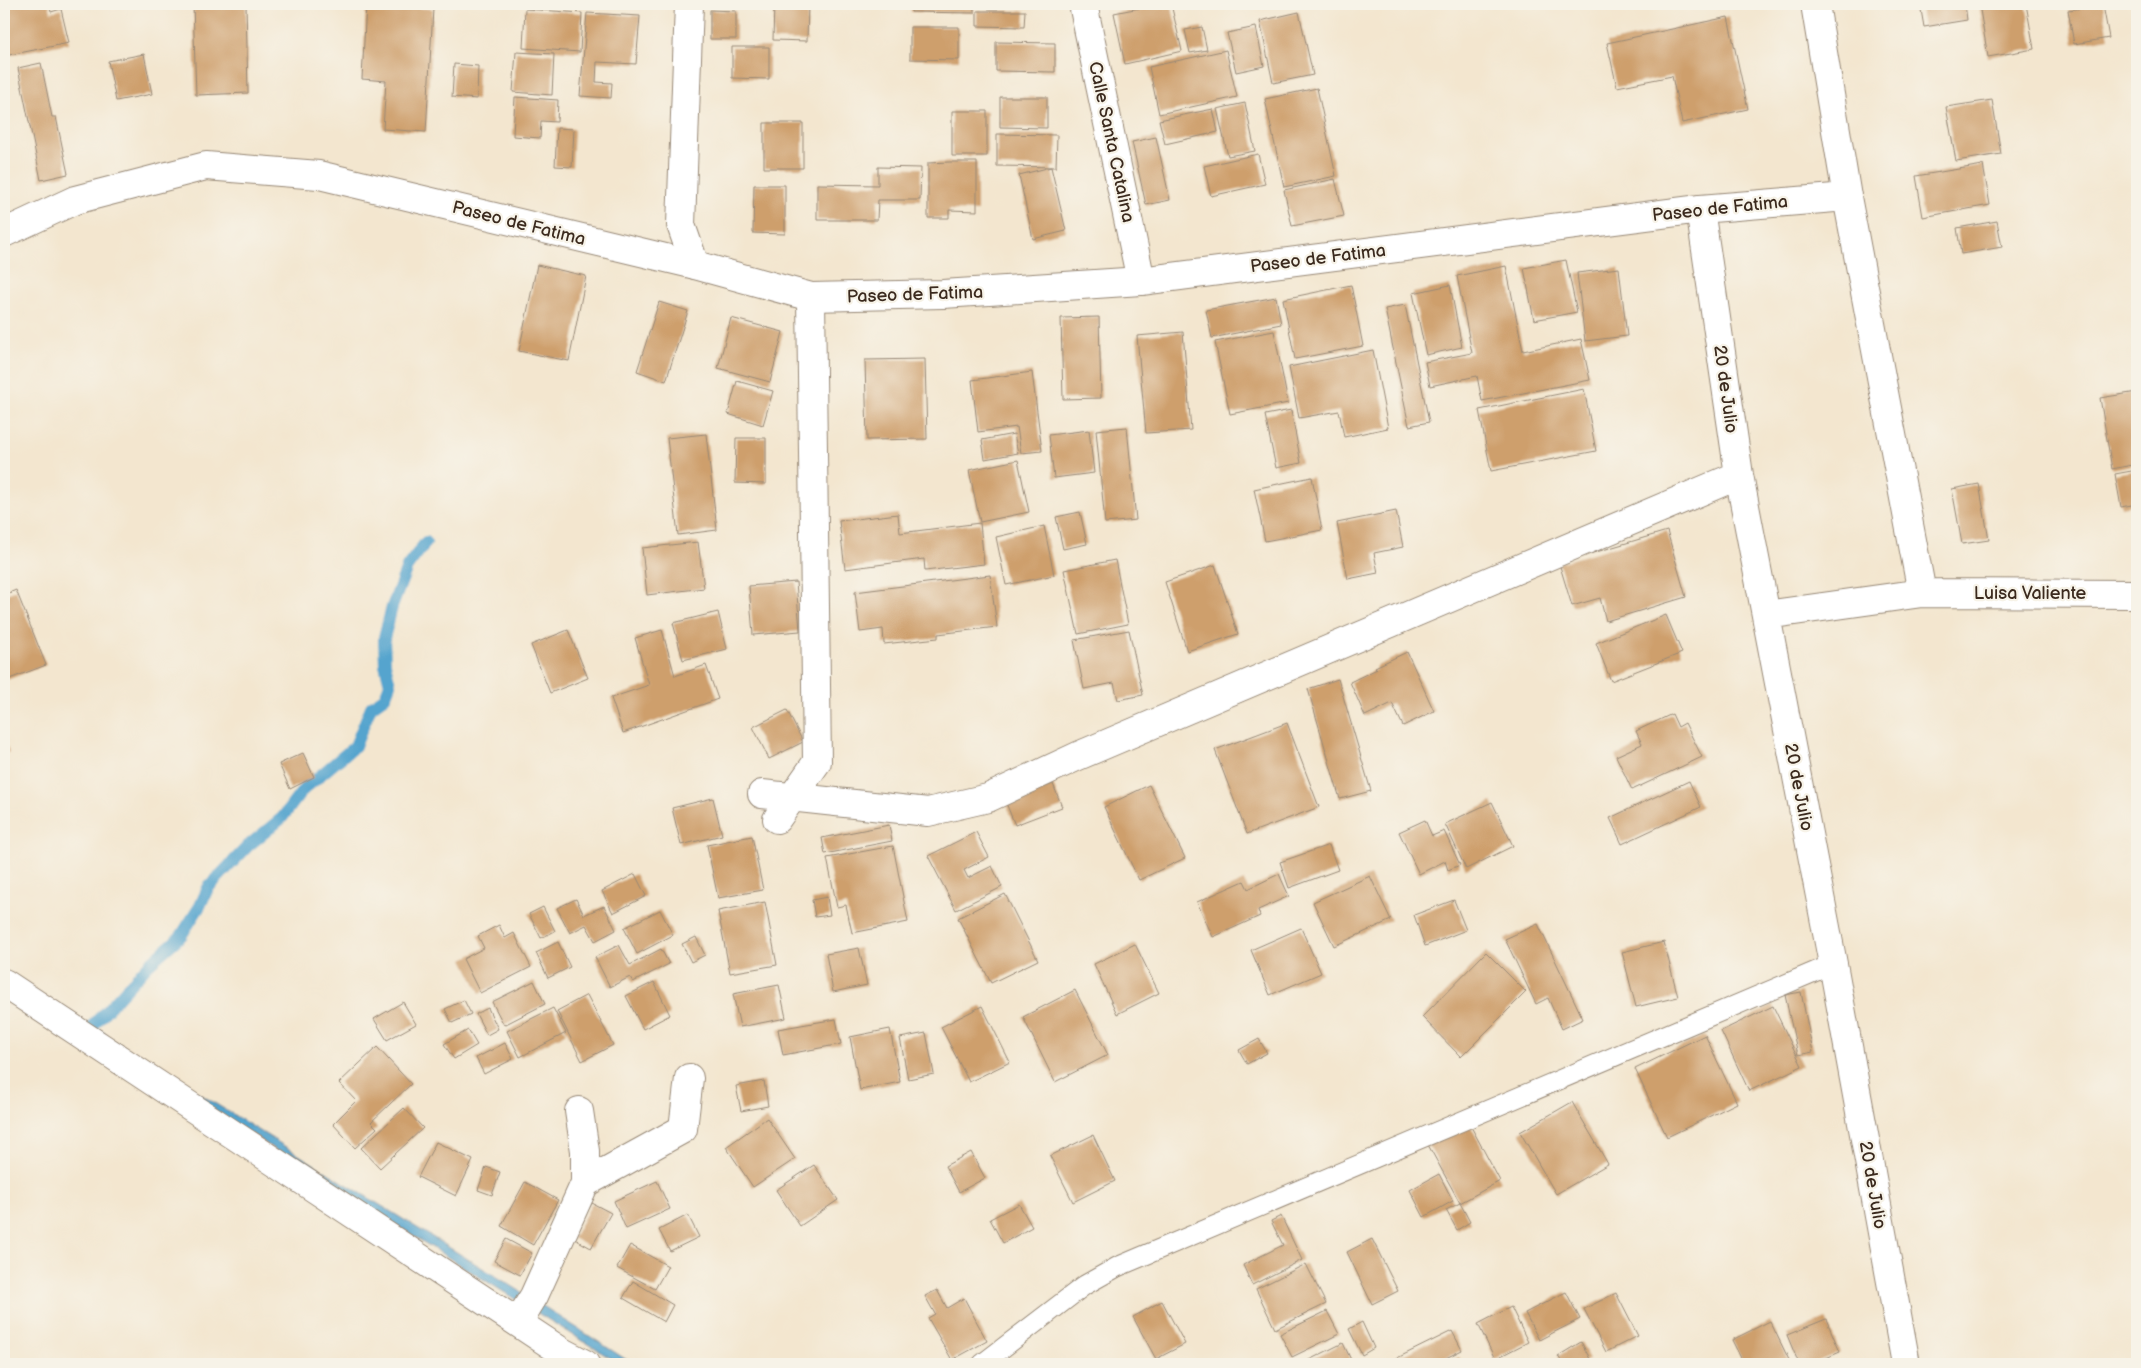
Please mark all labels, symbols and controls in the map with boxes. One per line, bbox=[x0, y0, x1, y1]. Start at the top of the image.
street label: Calle Santa Catalina bbox=[1084, 60, 1139, 225]
street label: Paseo de Fatima bbox=[1651, 191, 1789, 226]
street label: Paseo de Fatima bbox=[450, 197, 588, 250]
street label: Paseo de Fatima bbox=[1249, 240, 1387, 277]
street label: Paseo de Fatima bbox=[846, 282, 984, 307]
street label: 20 de Julio bbox=[1709, 344, 1742, 434]
street label: Luisa Valiente bbox=[1974, 583, 2087, 604]
street label: 20 de Julio bbox=[1780, 742, 1817, 833]
street label: 20 de Julio bbox=[1854, 1140, 1891, 1231]

